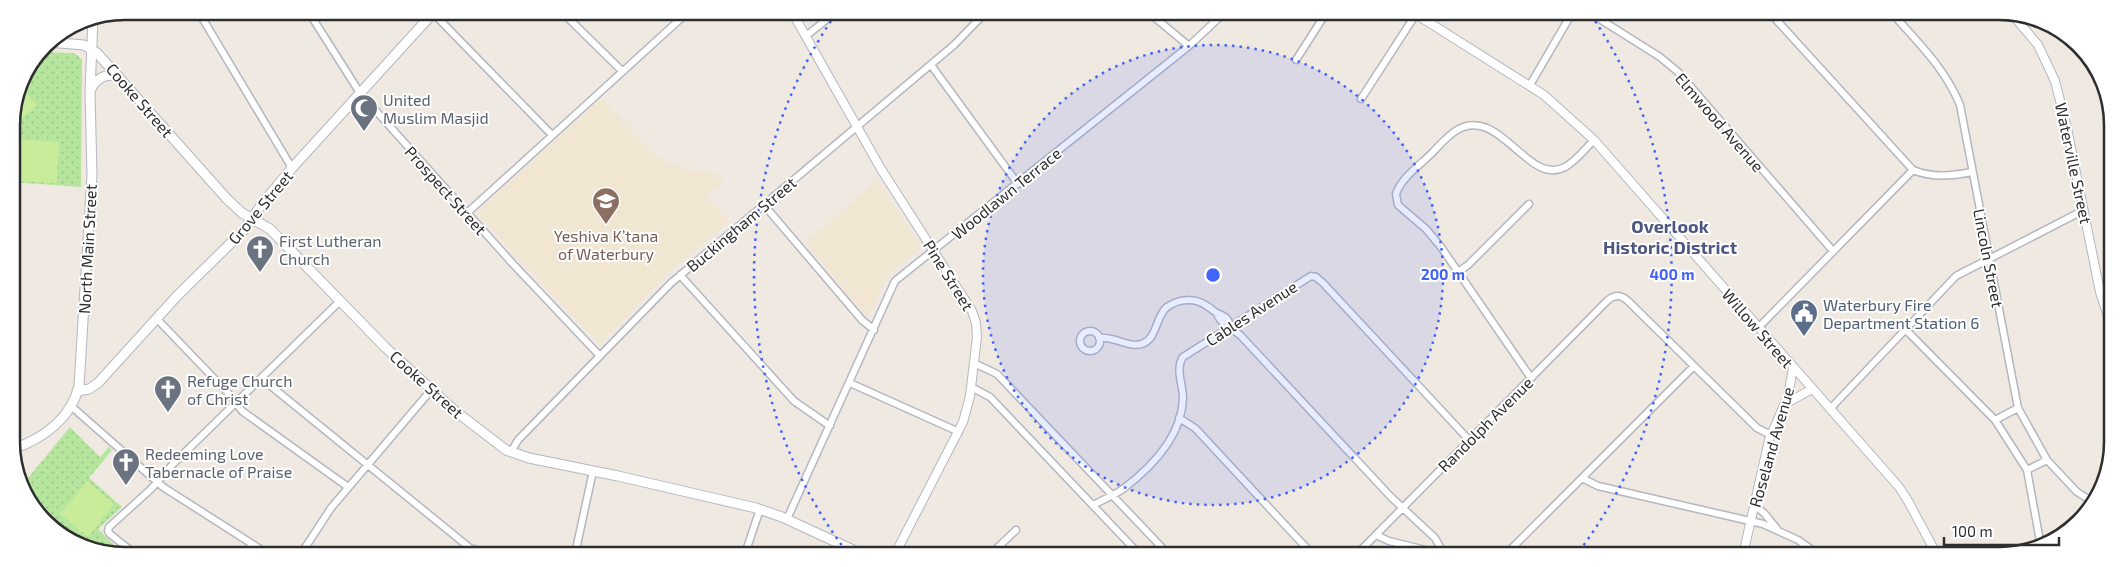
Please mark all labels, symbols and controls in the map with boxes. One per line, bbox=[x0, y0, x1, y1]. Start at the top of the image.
street label: Cooke Street bbox=[103, 59, 177, 141]
street label: Elmwood Avenue bbox=[1672, 69, 1768, 175]
place label: United Muslim Masjid bbox=[383, 90, 489, 128]
mosque icon: United Muslim Masjid bbox=[349, 93, 379, 132]
street label: Waterville Street bbox=[2052, 101, 2096, 225]
street label: Prospect Street bbox=[401, 142, 491, 238]
street label: Woodlawn Terrace bbox=[947, 143, 1065, 243]
street label: Grove Street bbox=[224, 166, 296, 248]
street label: Buckingham Street bbox=[682, 173, 800, 275]
street label: North Main Street bbox=[74, 184, 100, 314]
school or university icon: Yeshiva K’tana of Waterbury bbox=[591, 186, 621, 225]
street label: Lincoln Street bbox=[1970, 207, 2008, 309]
district label: Overlook Historic District bbox=[1603, 215, 1738, 258]
place label: Yeshiva K’tana of Waterbury bbox=[554, 226, 658, 263]
place label: First Lutheran Church bbox=[279, 231, 382, 268]
church icon: First Lutheran Church bbox=[245, 234, 275, 273]
street label: Pine Street bbox=[920, 236, 978, 314]
text: 200 m bbox=[1421, 265, 1465, 283]
text: 400 m bbox=[1650, 265, 1694, 283]
centre of rings bbox=[1204, 266, 1222, 284]
street label: Cables Avenue bbox=[1202, 276, 1300, 350]
street label: Willow Street bbox=[1718, 285, 1798, 371]
place label: Waterbury Fire Department Station 6 bbox=[1823, 295, 1979, 332]
public building icon: Waterbury Fire Department Station 6 bbox=[1789, 298, 1819, 337]
street label: Cooke Street bbox=[387, 346, 467, 422]
place label: Refuge Church of Christ bbox=[187, 371, 293, 408]
street label: Randolph Avenue bbox=[1434, 373, 1536, 475]
church icon: Refuge Church of Christ bbox=[153, 374, 183, 413]
street label: Roseland Avenue bbox=[1745, 385, 1797, 509]
place label: Redeeming Love Tabernacle of Praise bbox=[145, 444, 292, 481]
church icon: Redeeming Love Tabernacle of Praise bbox=[111, 447, 141, 486]
scale bar bbox=[1944, 514, 2059, 546]
text: 100 m bbox=[1952, 522, 1993, 540]

